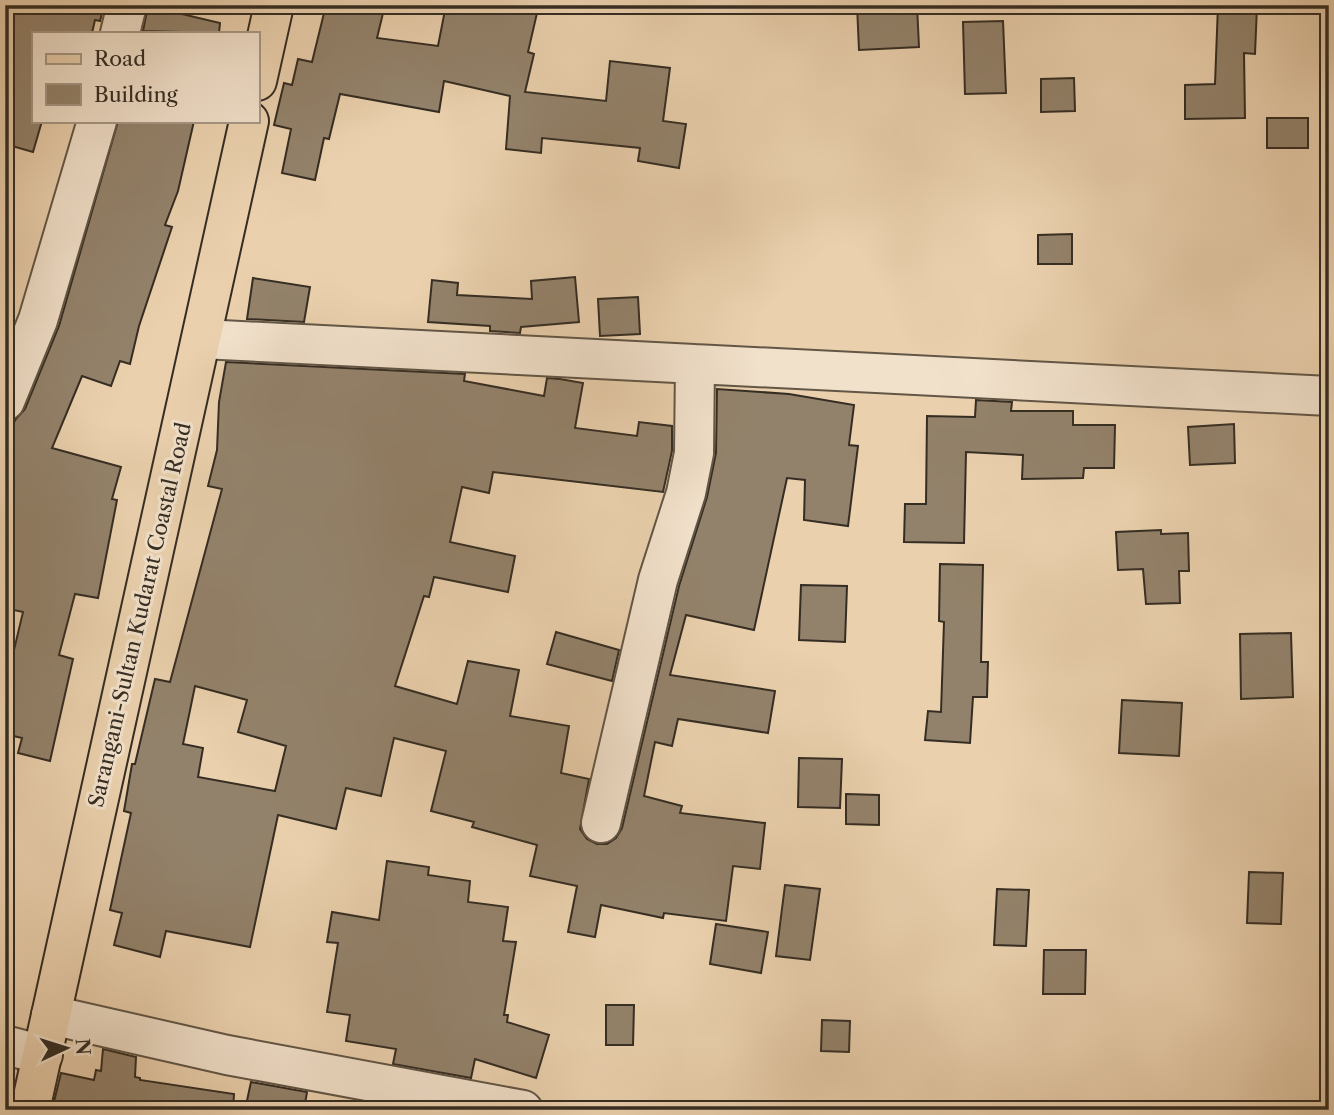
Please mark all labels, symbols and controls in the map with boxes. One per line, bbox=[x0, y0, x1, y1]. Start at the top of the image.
legend bbox=[32, 32, 259, 122]
text: Road bbox=[94, 46, 146, 71]
text: Building bbox=[94, 82, 179, 107]
street label: Sarangani-Sultan Kudarat Coastal Road bbox=[83, 420, 196, 810]
north arrow bbox=[32, 1014, 102, 1084]
text: N bbox=[70, 1038, 95, 1056]

